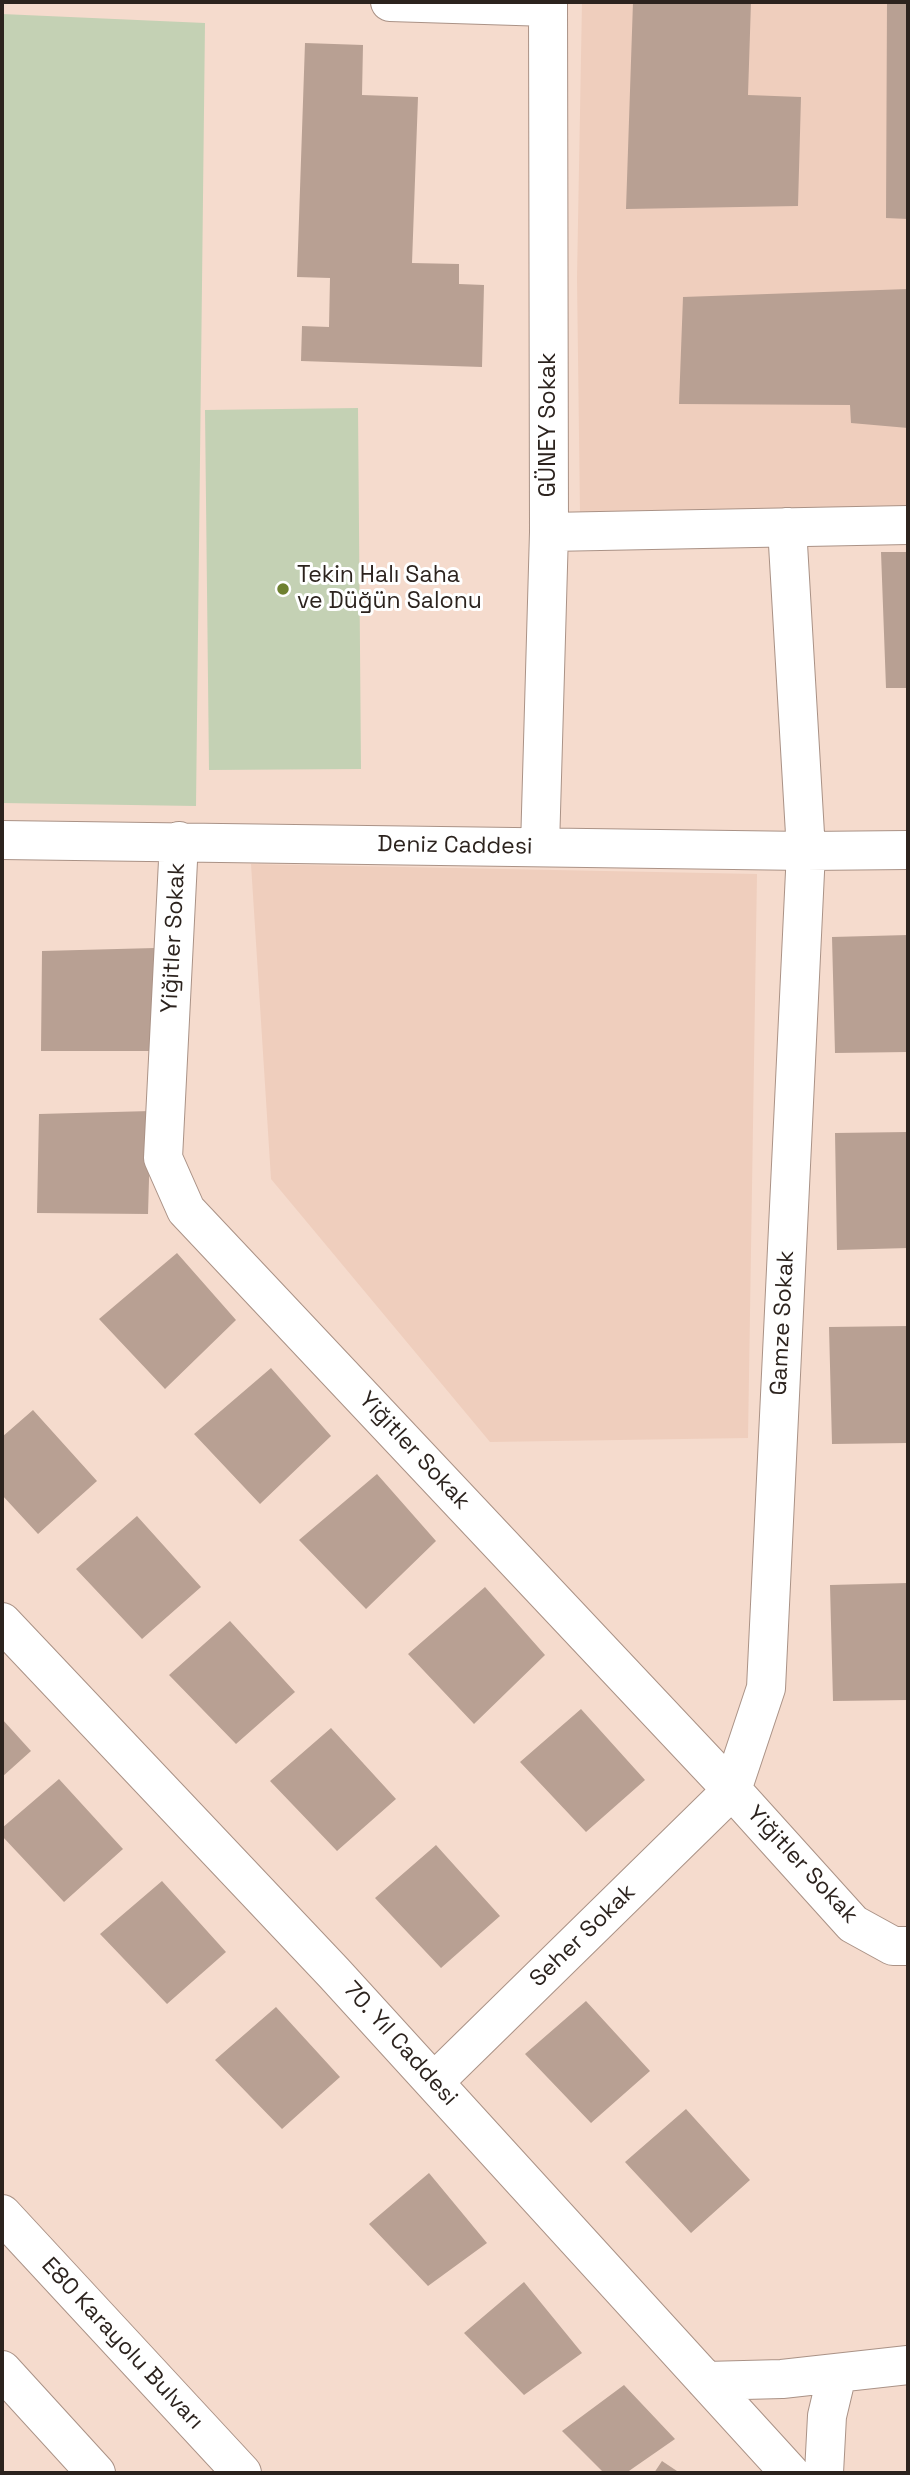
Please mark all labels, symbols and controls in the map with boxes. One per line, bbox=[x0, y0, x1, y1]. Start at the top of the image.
street label: GÜNEY Sokak bbox=[535, 353, 563, 497]
place label: Tekin Halı Saha ve Düğün Salonu bbox=[297, 562, 482, 616]
marker: Tekin Halı Saha ve Düğün Salonu bbox=[275, 581, 291, 597]
street label: Deniz Caddesi bbox=[377, 831, 533, 861]
street label: Yiğitler Sokak bbox=[156, 862, 192, 1014]
street label: Gamze Sokak bbox=[765, 1250, 801, 1396]
street label: Yiğitler Sokak bbox=[353, 1387, 475, 1515]
street label: Yiğitler Sokak bbox=[741, 1801, 863, 1929]
street label: Seher Sokak bbox=[524, 1879, 642, 1993]
street label: 70. Yıl Caddesi bbox=[337, 1976, 463, 2112]
street label: E80 Karayolu Bulvarı bbox=[35, 2252, 209, 2436]

